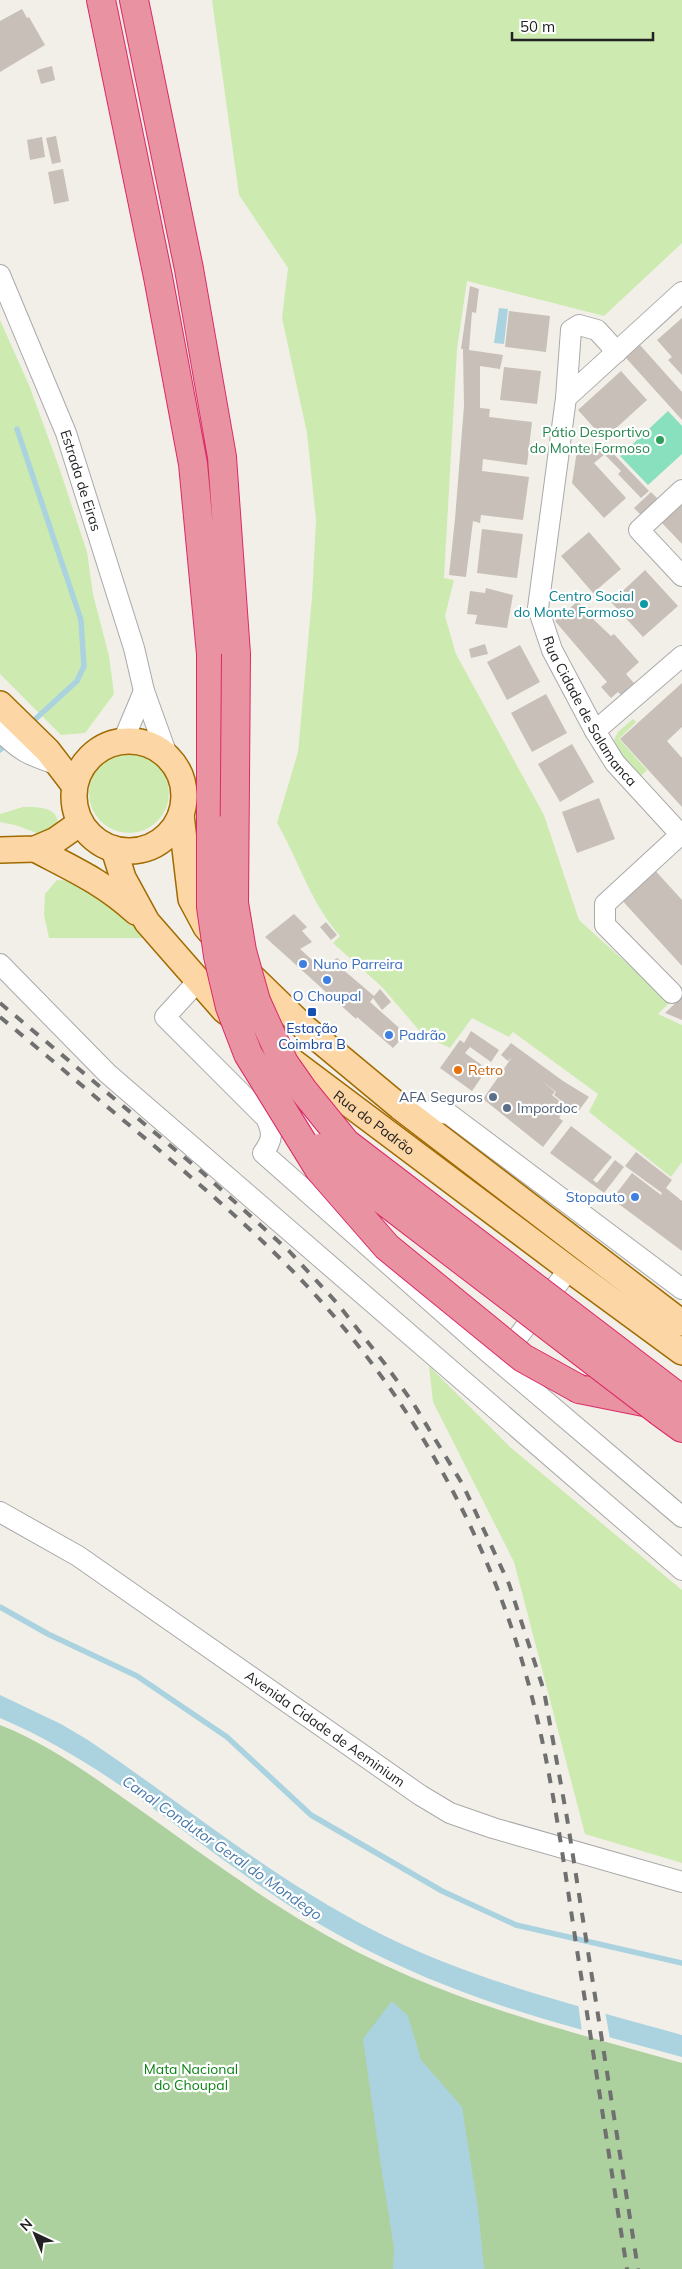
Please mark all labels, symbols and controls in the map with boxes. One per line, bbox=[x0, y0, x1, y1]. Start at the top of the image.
scale bar bbox=[512, 10, 653, 42]
text: 50 m bbox=[520, 17, 555, 36]
place label: Pátio Desportivo do Monte Formoso bbox=[530, 423, 650, 457]
street label: Estrada de Eiras bbox=[57, 427, 106, 533]
marker: Pátio Desportivo do Monte Formoso bbox=[654, 434, 666, 446]
place label: Centro Social do Monte Formoso bbox=[514, 587, 634, 621]
marker: Centro Social do Monte Formoso bbox=[638, 598, 650, 610]
street label: Rua Cidade de Salamanca bbox=[539, 634, 641, 790]
place label: Nuno Parreira bbox=[313, 955, 403, 973]
marker: Nuno Parreira bbox=[297, 958, 309, 970]
marker: O Choupal bbox=[321, 974, 333, 986]
place label: O Choupal bbox=[293, 987, 361, 1005]
marker: Estação Coimbra B bbox=[306, 1006, 318, 1018]
place label: Estação Coimbra B bbox=[278, 1019, 346, 1053]
place label: Padrão bbox=[399, 1026, 446, 1044]
marker: Padrão bbox=[383, 1029, 395, 1041]
place label: Retro bbox=[468, 1061, 503, 1079]
marker: Retro bbox=[452, 1064, 464, 1076]
street label: Rua do Padrão bbox=[330, 1086, 418, 1159]
place label: AFA Seguros bbox=[399, 1088, 483, 1106]
marker: AFA Seguros bbox=[487, 1091, 499, 1103]
place label: Impordoc bbox=[517, 1099, 578, 1117]
marker: Impordoc bbox=[501, 1102, 513, 1114]
place label: Stopauto bbox=[566, 1188, 625, 1206]
marker: Stopauto bbox=[629, 1191, 641, 1203]
street label: Avenida Cidade de Aeminium bbox=[241, 1666, 409, 1791]
water label: Canal Condutor Geral do Mondego bbox=[119, 1771, 326, 1924]
park label: Mata Nacional do Choupal bbox=[144, 2060, 238, 2094]
north arrow bbox=[10, 2209, 60, 2259]
text: N bbox=[16, 2215, 36, 2235]

